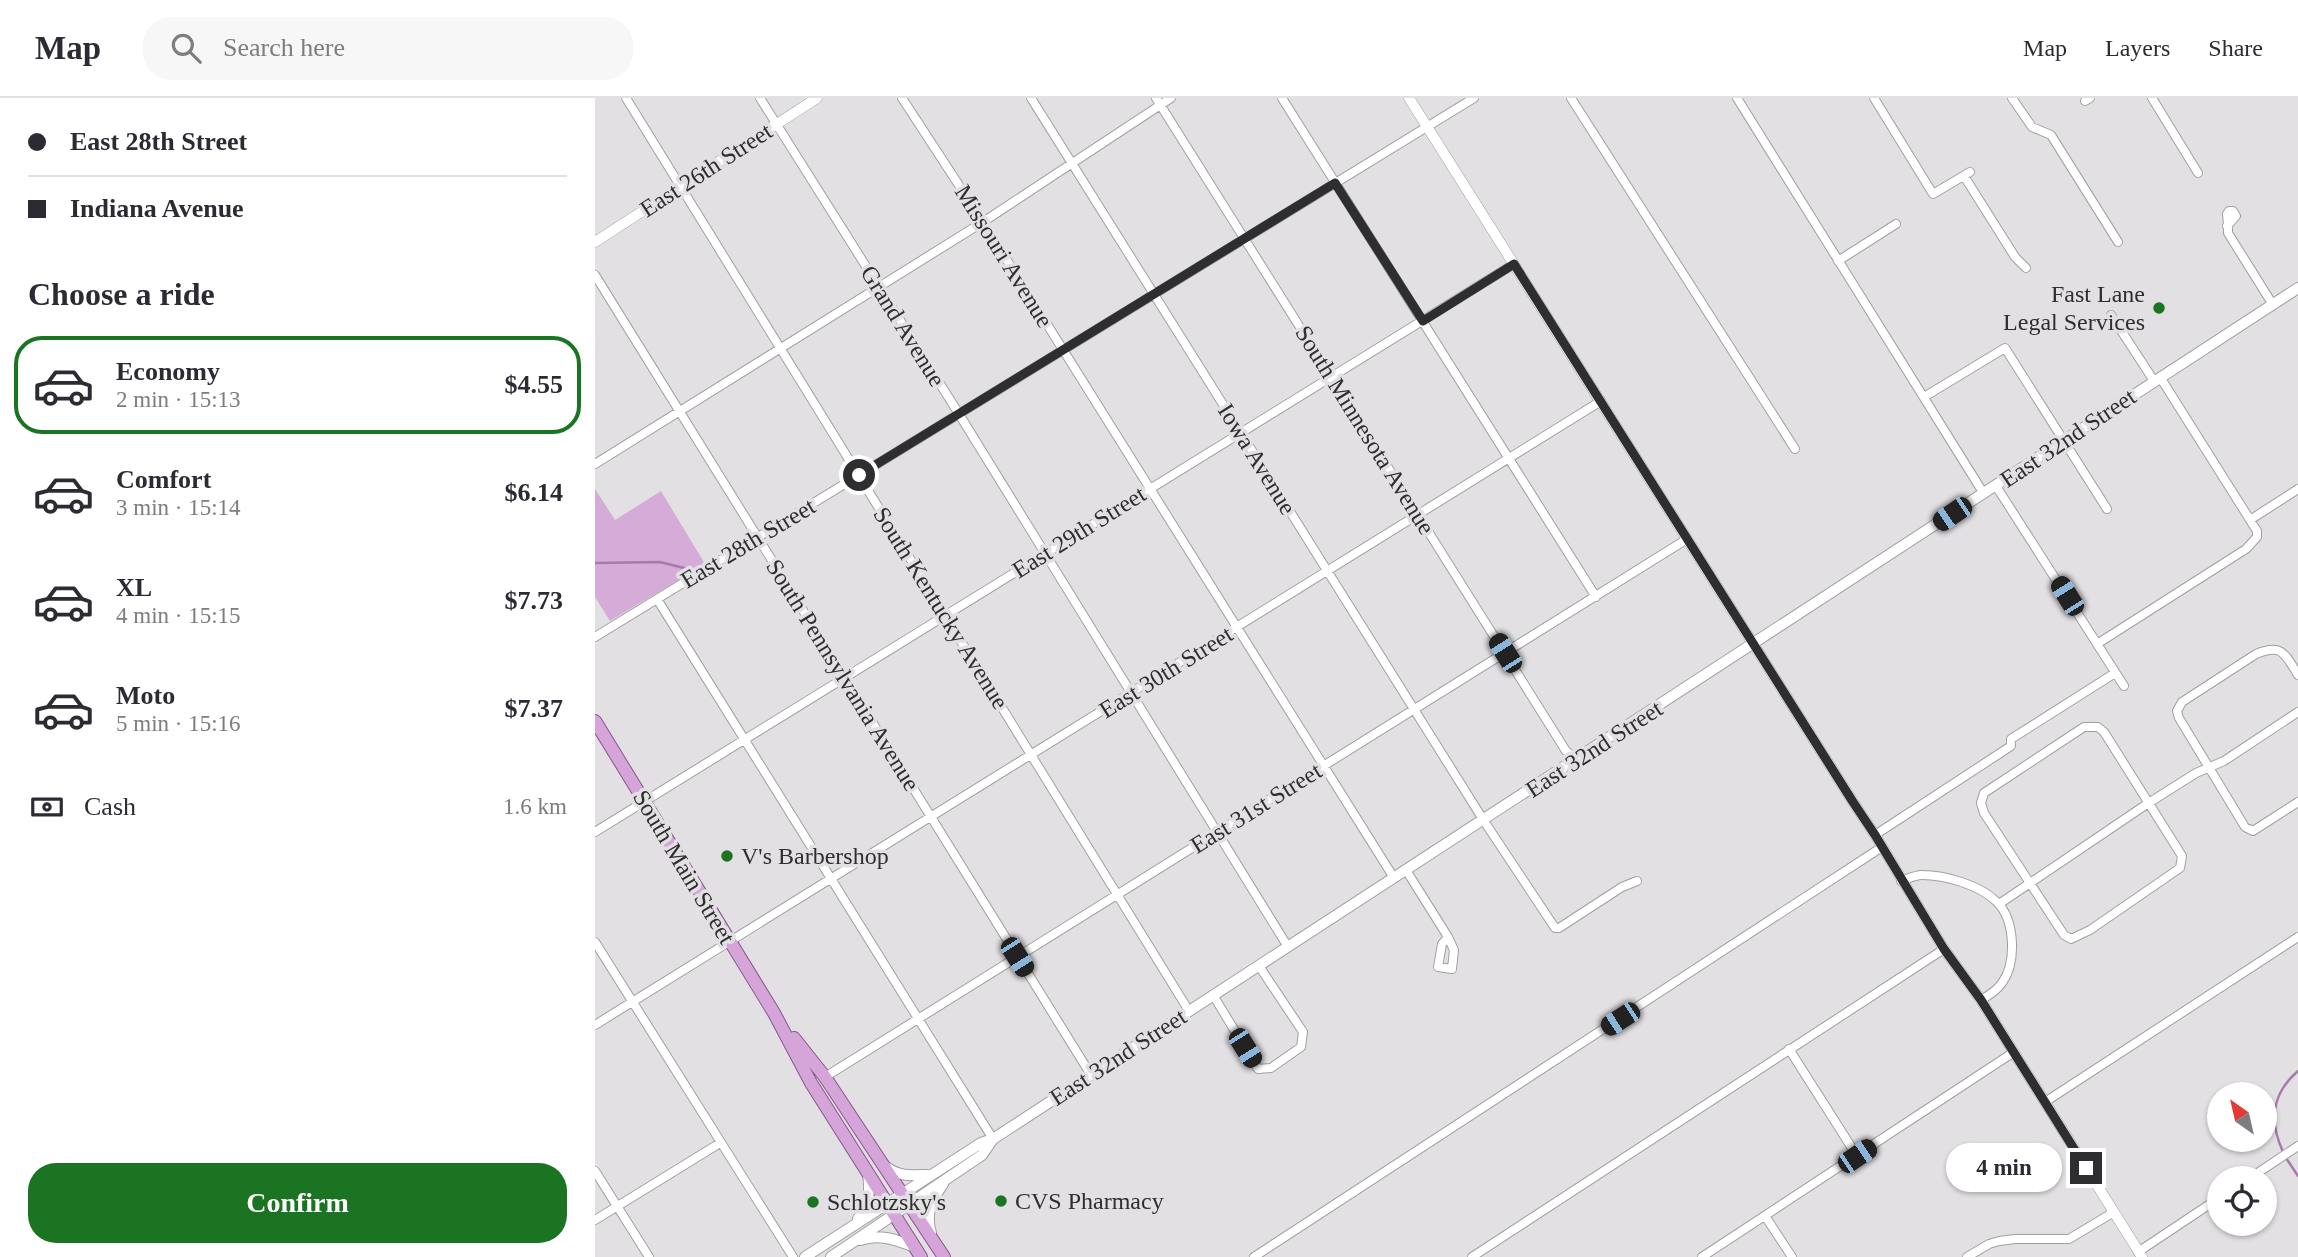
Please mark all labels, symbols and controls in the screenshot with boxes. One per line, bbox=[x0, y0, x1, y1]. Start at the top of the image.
search box bbox=[143, 17, 633, 80]
icon: search bbox=[167, 29, 205, 67]
text: Map bbox=[35, 30, 101, 66]
text: Search here bbox=[223, 33, 345, 62]
text: Map bbox=[2023, 35, 2067, 61]
text: Layers bbox=[2105, 35, 2170, 61]
text: Share bbox=[2208, 35, 2263, 61]
street label: East 26th Street bbox=[635, 118, 777, 222]
text: East 28th Street bbox=[70, 127, 247, 156]
street label: Missouri Avenue bbox=[950, 180, 1058, 332]
text: Indiana Avenue bbox=[70, 194, 244, 223]
street label: Grand Avenue bbox=[856, 261, 950, 391]
text: Choose a ride bbox=[28, 276, 215, 312]
place label: Fast Lane Legal Services bbox=[2003, 281, 2145, 335]
marker: Fast Lane Legal Services bbox=[2151, 300, 2167, 316]
street label: South Minnesota Avenue bbox=[1290, 321, 1440, 539]
icon: car bbox=[32, 354, 95, 417]
text: Economy bbox=[116, 357, 220, 386]
text: $4.55 bbox=[505, 370, 563, 399]
street label: East 32nd Street bbox=[1996, 383, 2141, 493]
text: 2 min · 15:13 bbox=[116, 387, 241, 412]
street label: Iowa Avenue bbox=[1213, 399, 1301, 519]
route start bbox=[843, 459, 875, 491]
icon: car bbox=[32, 462, 95, 525]
text: Comfort bbox=[116, 465, 211, 494]
text: $6.14 bbox=[505, 478, 563, 507]
street label: East 29th Street bbox=[1008, 481, 1151, 583]
street label: East 28th Street bbox=[676, 493, 820, 593]
car bbox=[1929, 494, 1976, 534]
text: 3 min · 15:14 bbox=[116, 495, 241, 520]
street label: South Kentucky Avenue bbox=[868, 502, 1014, 714]
street label: South Pennsylvania Avenue bbox=[761, 555, 925, 795]
icon: car bbox=[32, 570, 95, 633]
text: XL bbox=[116, 573, 152, 602]
car bbox=[2047, 573, 2088, 619]
text: $7.73 bbox=[505, 586, 563, 615]
text: 4 min · 15:15 bbox=[116, 603, 241, 628]
street label: East 30th Street bbox=[1095, 621, 1238, 723]
car bbox=[1485, 630, 1526, 676]
icon: car bbox=[32, 678, 95, 741]
text: Moto bbox=[116, 681, 175, 710]
text: $7.37 bbox=[505, 694, 563, 723]
street label: East 32nd Street bbox=[1521, 695, 1667, 803]
text: 5 min · 15:16 bbox=[116, 711, 241, 736]
street label: East 31st Street bbox=[1186, 757, 1326, 859]
street label: South Main Street bbox=[628, 785, 740, 949]
icon: cash bbox=[28, 788, 66, 826]
text: Cash bbox=[84, 792, 136, 821]
text: 1.6 km bbox=[503, 794, 567, 819]
place label: V's Barbershop bbox=[741, 843, 889, 869]
marker: V's Barbershop bbox=[719, 848, 735, 864]
car bbox=[997, 934, 1038, 980]
car bbox=[1597, 999, 1644, 1039]
street label: East 32nd Street bbox=[1045, 1003, 1191, 1111]
car bbox=[1225, 1025, 1266, 1071]
north arrow bbox=[2207, 1082, 2277, 1152]
map controls bbox=[2207, 1082, 2277, 1236]
car bbox=[1834, 1136, 1881, 1176]
callout: 4 min bbox=[1946, 1144, 2061, 1192]
route end bbox=[2070, 1152, 2102, 1184]
text: 4 min bbox=[1976, 1155, 2032, 1180]
button: Confirm bbox=[28, 1163, 567, 1243]
button: locate bbox=[2207, 1166, 2277, 1236]
place label: CVS Pharmacy bbox=[1015, 1188, 1164, 1214]
place label: Schlotzsky's bbox=[827, 1189, 946, 1215]
marker: CVS Pharmacy bbox=[993, 1193, 1009, 1209]
marker: Schlotzsky's bbox=[805, 1194, 821, 1210]

